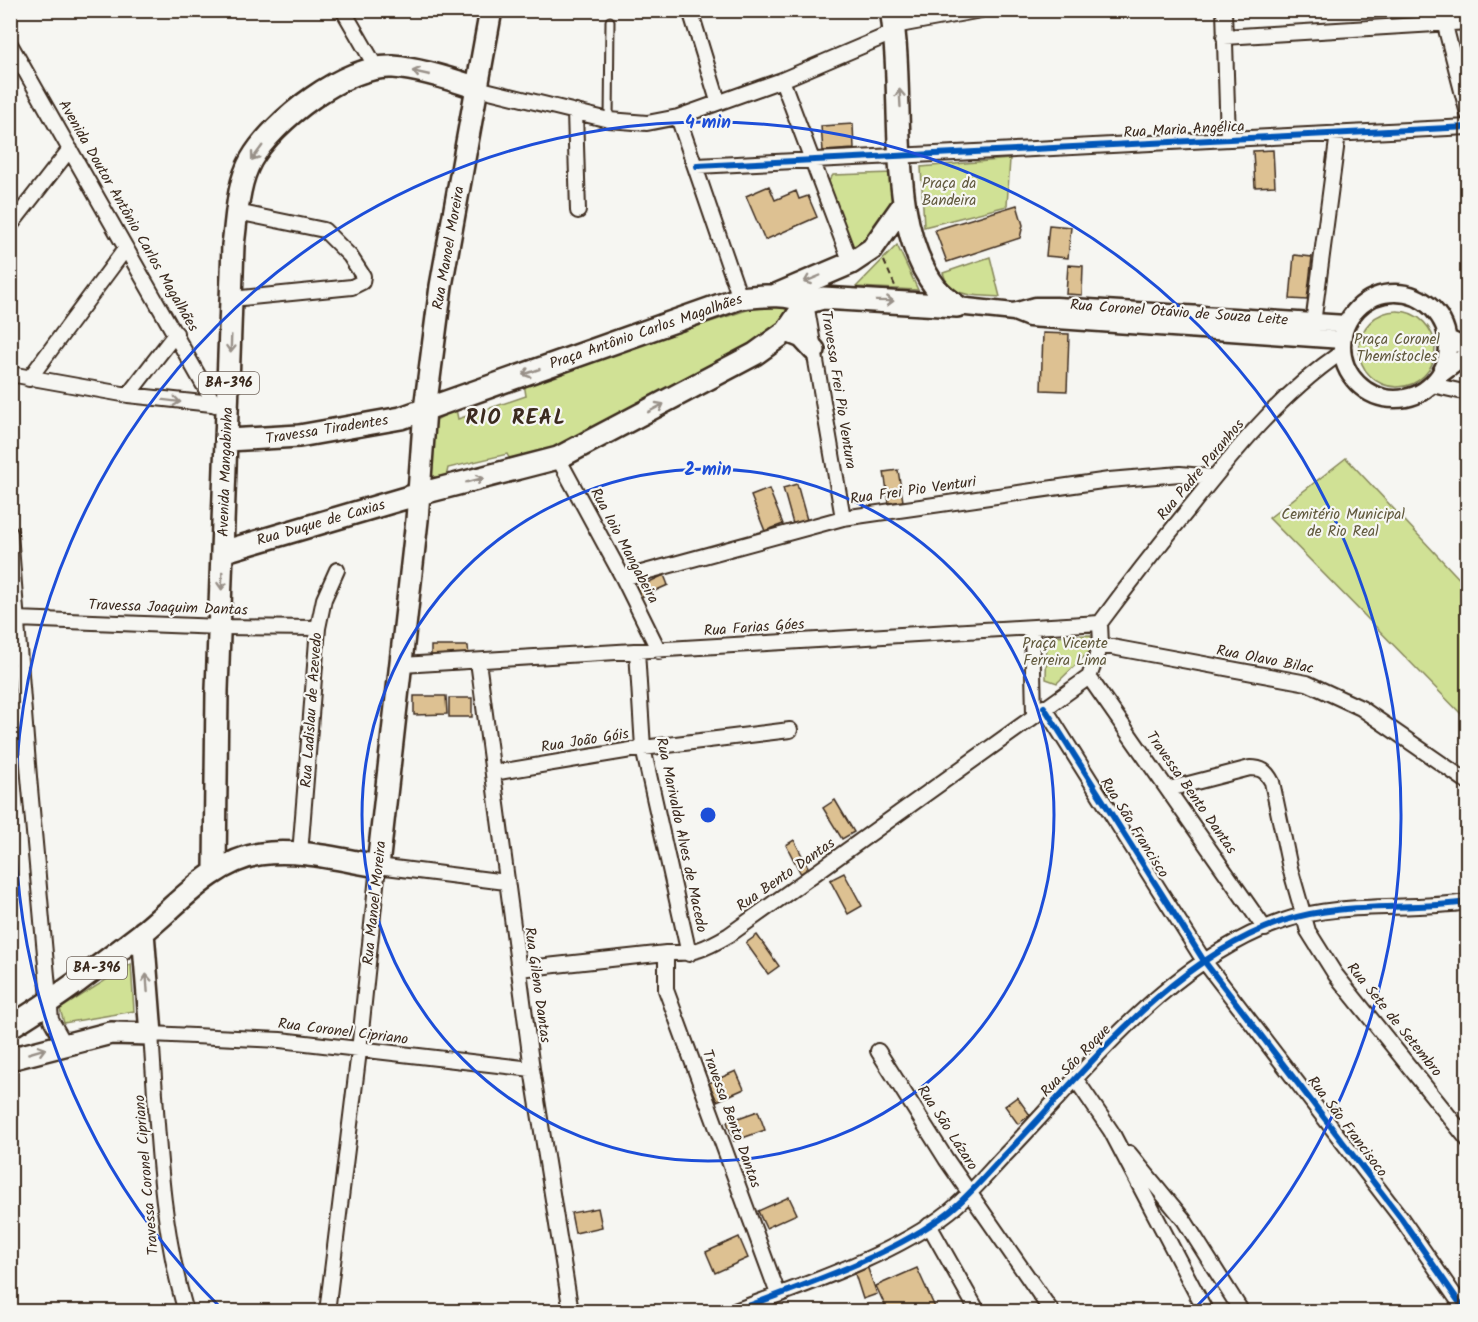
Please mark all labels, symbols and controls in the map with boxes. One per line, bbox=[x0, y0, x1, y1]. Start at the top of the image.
one-way arrow bbox=[412, 66, 431, 78]
one-way arrow bbox=[894, 89, 905, 109]
street label: Avenida Doutor Antônio Carlos Magalhães bbox=[51, 95, 205, 337]
text: 4 min bbox=[685, 109, 731, 138]
street label: Rua Maria Angélica bbox=[1123, 115, 1245, 145]
one-way arrow bbox=[251, 145, 263, 161]
park label: Praça da Bandeira bbox=[922, 172, 976, 213]
street label: Rua Manoel Moreira bbox=[426, 184, 472, 312]
one-way arrow bbox=[804, 274, 822, 286]
street label: Praça Antônio Carlos Magalhães bbox=[546, 287, 746, 376]
street label: Rua Coronel Otávio de Souza Leite bbox=[1069, 293, 1289, 333]
one-way arrow bbox=[875, 295, 895, 306]
street label: Travessa Frei Pio Ventura bbox=[814, 309, 862, 471]
park label: Praça Coronel Themístocles bbox=[1354, 328, 1440, 369]
one-way arrow bbox=[225, 333, 236, 353]
one-way arrow bbox=[522, 367, 541, 378]
road number: BA-396 bbox=[199, 372, 259, 394]
one-way arrow bbox=[161, 395, 181, 406]
district label: RIO REAL bbox=[465, 402, 567, 435]
one-way arrow bbox=[647, 402, 664, 414]
street label: Avenida Mangabinha bbox=[212, 407, 240, 537]
street label: Travessa Tiradentes bbox=[264, 408, 391, 452]
street label: Rua Padre Paranhos bbox=[1151, 414, 1251, 526]
text: 2 min bbox=[685, 456, 731, 485]
street label: Rua Frei Pio Venturi bbox=[848, 470, 979, 512]
one-way arrow bbox=[466, 473, 485, 485]
street label: Rua Ioio Mangabeira bbox=[583, 484, 665, 608]
street label: Rua Duque de Caxias bbox=[254, 493, 389, 553]
park label: Cemitério Municipal de Rio Real bbox=[1281, 503, 1405, 544]
one-way arrow bbox=[216, 570, 227, 590]
street label: Travessa Joaquim Dantas bbox=[88, 593, 249, 623]
street label: Rua Farias Góes bbox=[703, 612, 806, 643]
street label: Rua Ladislau de Azevedo bbox=[295, 631, 329, 789]
park label: Praça Vicente Ferreira Lima bbox=[1022, 632, 1108, 673]
street label: Rua Olavo Bilac bbox=[1214, 639, 1316, 681]
street label: Rua João Góis bbox=[539, 722, 631, 760]
street label: Travessa Bento Dantas bbox=[1139, 726, 1243, 860]
street label: Rua Marivaldo Alves de Macedo bbox=[649, 735, 713, 935]
street label: Rua São Francisco bbox=[1093, 773, 1175, 883]
centre of rings bbox=[698, 805, 718, 825]
street label: Rua Bento Dantas bbox=[732, 832, 841, 918]
street label: Rua Manoel Moreira bbox=[357, 840, 393, 966]
street label: Rua Gileno Dantas bbox=[517, 925, 557, 1045]
road number: BA-396 bbox=[67, 957, 127, 979]
street label: Rua Sete de Setembro bbox=[1340, 958, 1448, 1083]
one-way arrow bbox=[141, 974, 152, 994]
street label: Rua Coronel Cipriano bbox=[276, 1012, 410, 1052]
street label: Rua São Roque bbox=[1035, 1019, 1117, 1103]
one-way arrow bbox=[27, 1045, 46, 1056]
street label: Travessa Bento Dantas bbox=[695, 1046, 767, 1192]
street label: Rua São Francisoco bbox=[1301, 1071, 1393, 1183]
street label: Rua São Lázaro bbox=[910, 1081, 984, 1176]
street label: Travessa Coronel Cipriano bbox=[128, 1094, 166, 1256]

